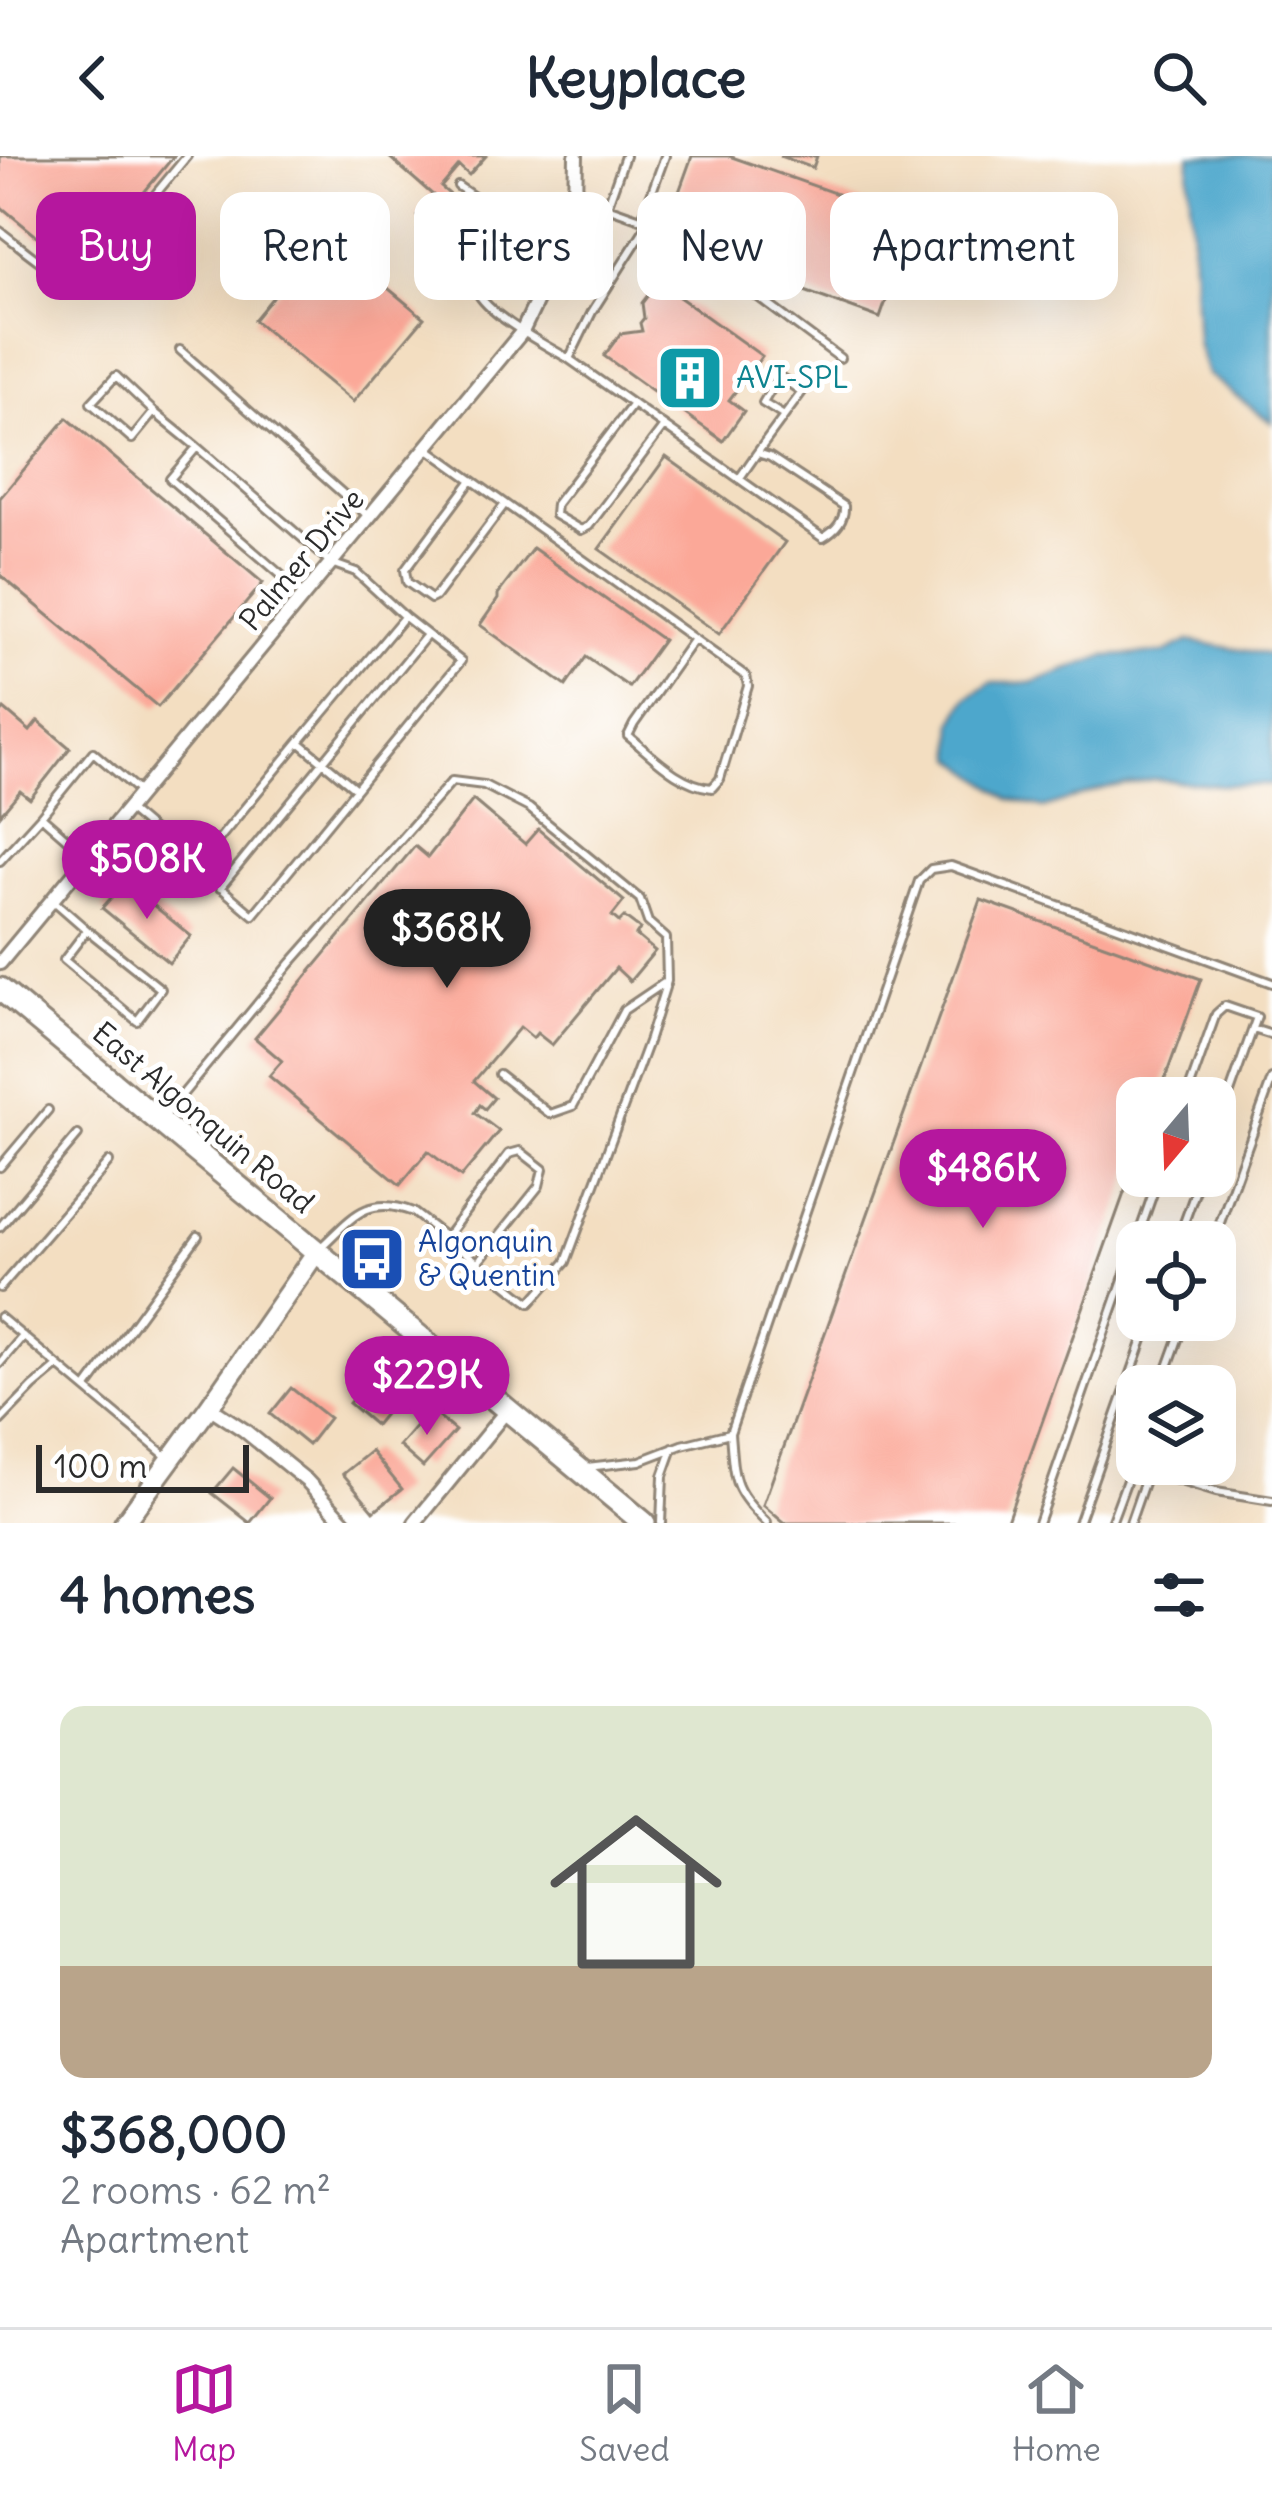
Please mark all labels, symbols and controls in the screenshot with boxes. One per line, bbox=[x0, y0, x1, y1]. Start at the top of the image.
text: Keyplace bbox=[526, 44, 746, 112]
icon: back bbox=[60, 45, 126, 111]
icon: search bbox=[1146, 45, 1212, 111]
chip: Buy bbox=[36, 192, 196, 300]
chip: Rent bbox=[220, 192, 390, 300]
chip: Filters bbox=[414, 192, 613, 300]
chip: New bbox=[637, 192, 806, 300]
chip: Apartment bbox=[830, 192, 1118, 300]
building icon: AVI-SPL bbox=[655, 343, 725, 413]
place label: AVI-SPL bbox=[736, 358, 848, 396]
street label: Palmer Drive bbox=[231, 481, 372, 638]
pin: $508K bbox=[63, 820, 231, 922]
text: $508K bbox=[89, 834, 205, 883]
pin: $368K bbox=[363, 889, 531, 991]
text: $368K bbox=[391, 903, 503, 952]
street label: East Algonquin Road bbox=[85, 1013, 322, 1221]
north arrow bbox=[1116, 1077, 1236, 1197]
map controls bbox=[1116, 1077, 1236, 1485]
pin: $486K bbox=[899, 1129, 1067, 1231]
text: $486K bbox=[926, 1143, 1040, 1192]
button: locate bbox=[1116, 1221, 1236, 1341]
place label: Algonquin & Quentin bbox=[418, 1222, 556, 1294]
bus stop icon: Algonquin & Quentin bbox=[337, 1224, 407, 1294]
pin: $229K bbox=[343, 1336, 511, 1438]
text: $229K bbox=[372, 1350, 482, 1399]
button: layers bbox=[1116, 1365, 1236, 1485]
scale bar bbox=[36, 1439, 249, 1492]
text: 100 m bbox=[54, 1445, 147, 1487]
icon: filters bbox=[1146, 1562, 1212, 1628]
text: 4 homes bbox=[60, 1563, 255, 1627]
icon: home bbox=[528, 1784, 744, 2000]
text: $368,000 bbox=[60, 2102, 287, 2166]
text: 2 rooms · 62 m² bbox=[60, 2166, 331, 2215]
text: Apartment bbox=[60, 2215, 249, 2264]
tab: Map bbox=[171, 2356, 237, 2470]
tab: Saved bbox=[579, 2356, 670, 2470]
tab: Home bbox=[1012, 2356, 1101, 2470]

